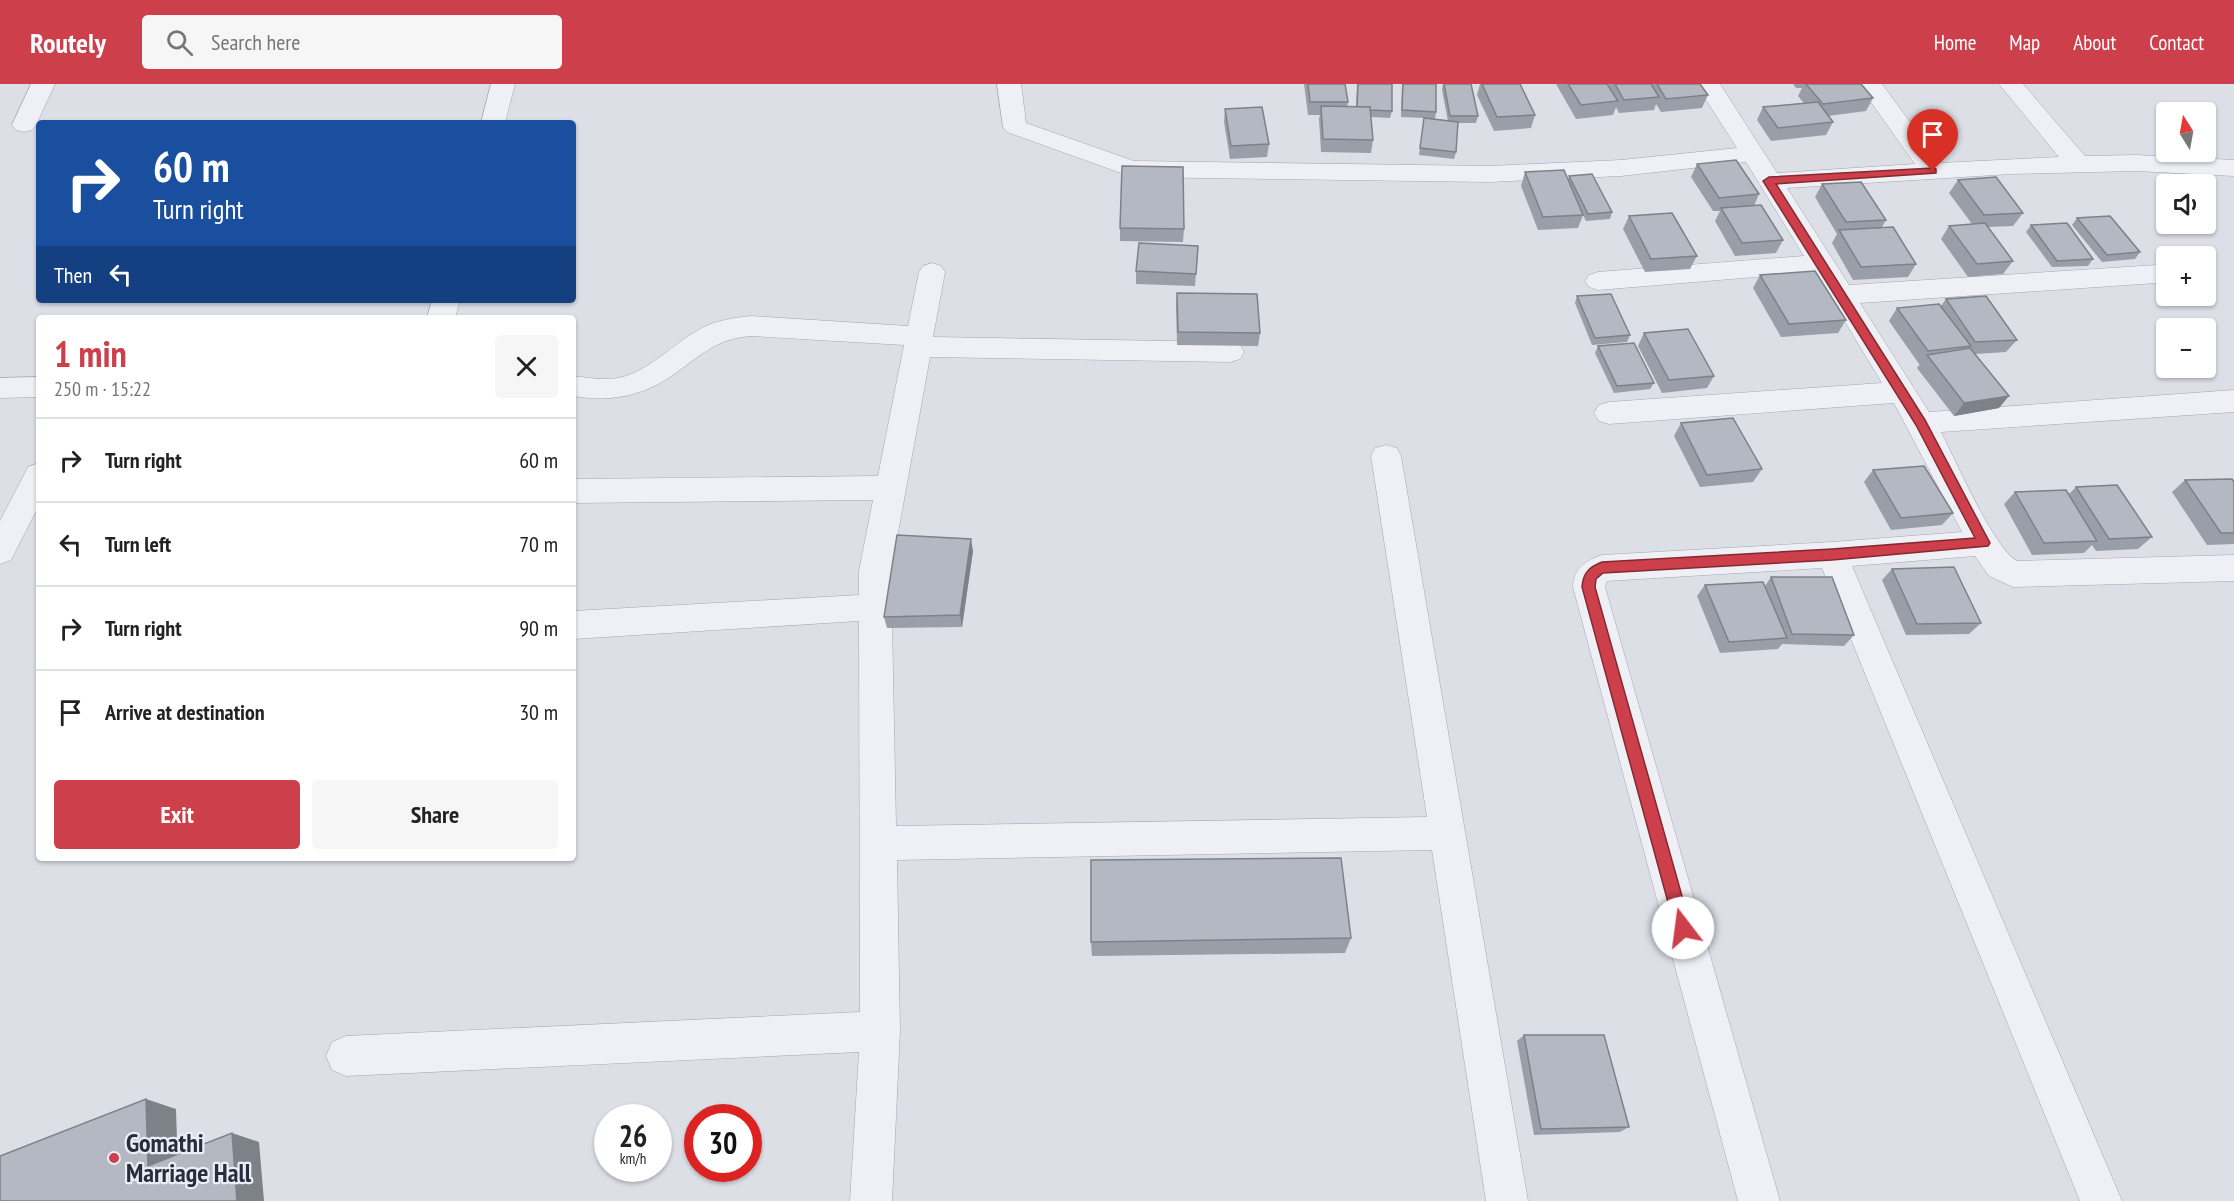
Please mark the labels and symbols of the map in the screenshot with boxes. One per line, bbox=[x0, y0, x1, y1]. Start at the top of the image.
north arrow bbox=[2156, 102, 2216, 162]
pin bbox=[1907, 109, 1958, 171]
position arrow bbox=[1651, 896, 1715, 960]
speed limit sign: 30 bbox=[684, 1104, 762, 1182]
place label: Gomathi Marriage Hall bbox=[126, 1126, 252, 1189]
marker: Gomathi Marriage Hall bbox=[107, 1151, 121, 1165]

